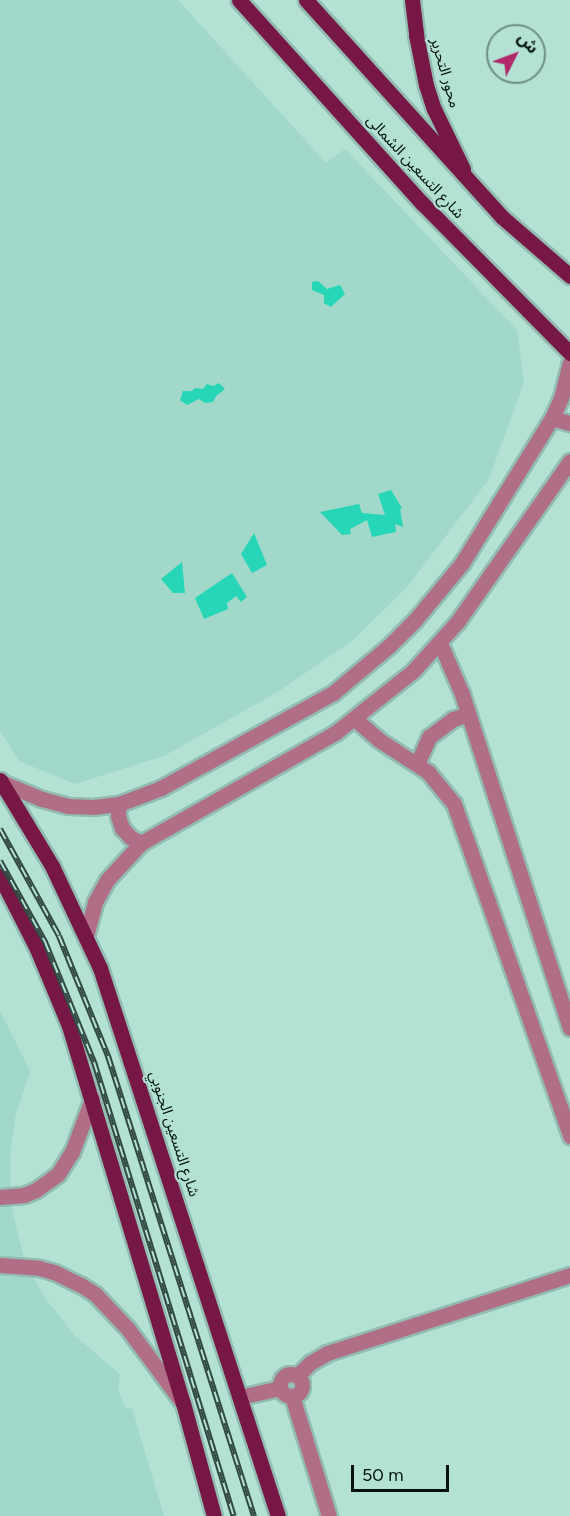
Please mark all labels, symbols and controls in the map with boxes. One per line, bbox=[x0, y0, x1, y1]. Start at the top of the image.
north arrow bbox=[486, 24, 546, 84]
text: ش bbox=[514, 28, 543, 57]
street label: محور التحرير bbox=[426, 36, 464, 110]
street label: شارع التسعين الشمالى bbox=[362, 111, 468, 223]
street label: شارع التسعين الجنوبي bbox=[145, 1069, 203, 1199]
scale bar bbox=[354, 1453, 452, 1491]
text: 50 m bbox=[362, 1464, 404, 1486]

